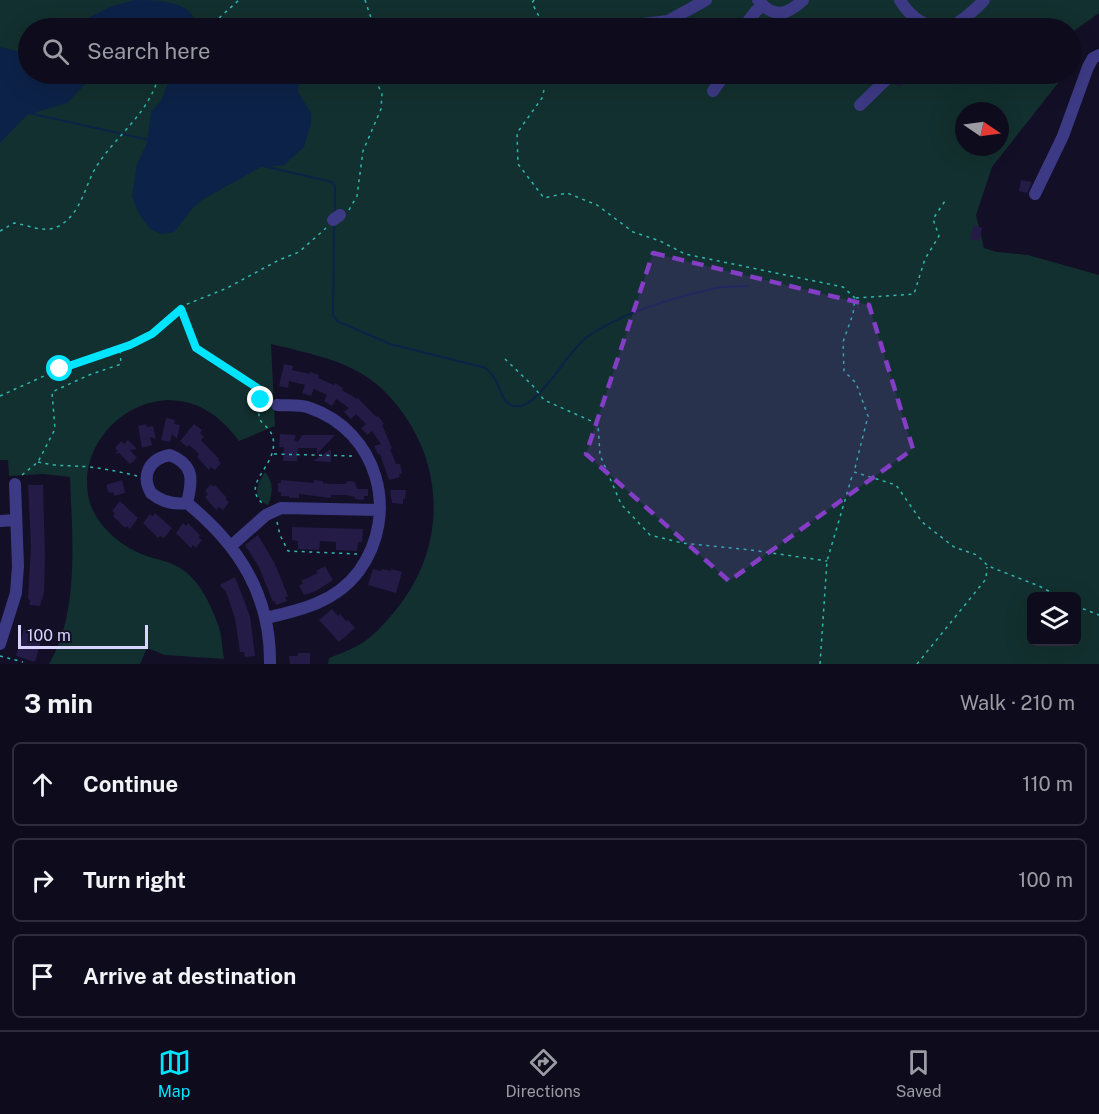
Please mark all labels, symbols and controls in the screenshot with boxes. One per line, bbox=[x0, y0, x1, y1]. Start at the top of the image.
search box bbox=[18, 18, 1081, 84]
icon: search bbox=[39, 35, 72, 68]
text: Search here bbox=[87, 38, 211, 64]
north arrow bbox=[955, 102, 1009, 156]
route start bbox=[46, 355, 72, 381]
route end bbox=[247, 386, 273, 412]
map controls bbox=[1027, 592, 1081, 646]
button: layers bbox=[1027, 592, 1081, 646]
scale bar bbox=[18, 622, 148, 650]
text: 100 m bbox=[27, 626, 71, 645]
text: 3 min bbox=[24, 688, 93, 719]
text: Walk · 210 m bbox=[960, 691, 1075, 715]
icon: ahead bbox=[26, 768, 59, 801]
text: Continue bbox=[83, 771, 178, 797]
text: 110 m bbox=[1022, 772, 1073, 796]
icon: right bbox=[26, 864, 59, 897]
text: Turn right bbox=[83, 867, 186, 893]
text: 100 m bbox=[1018, 868, 1073, 892]
icon: arrive bbox=[26, 960, 59, 993]
text: Arrive at destination bbox=[83, 963, 296, 989]
tab: Map bbox=[158, 1046, 191, 1101]
tab: Directions bbox=[506, 1046, 581, 1101]
tab: Saved bbox=[896, 1046, 941, 1101]

